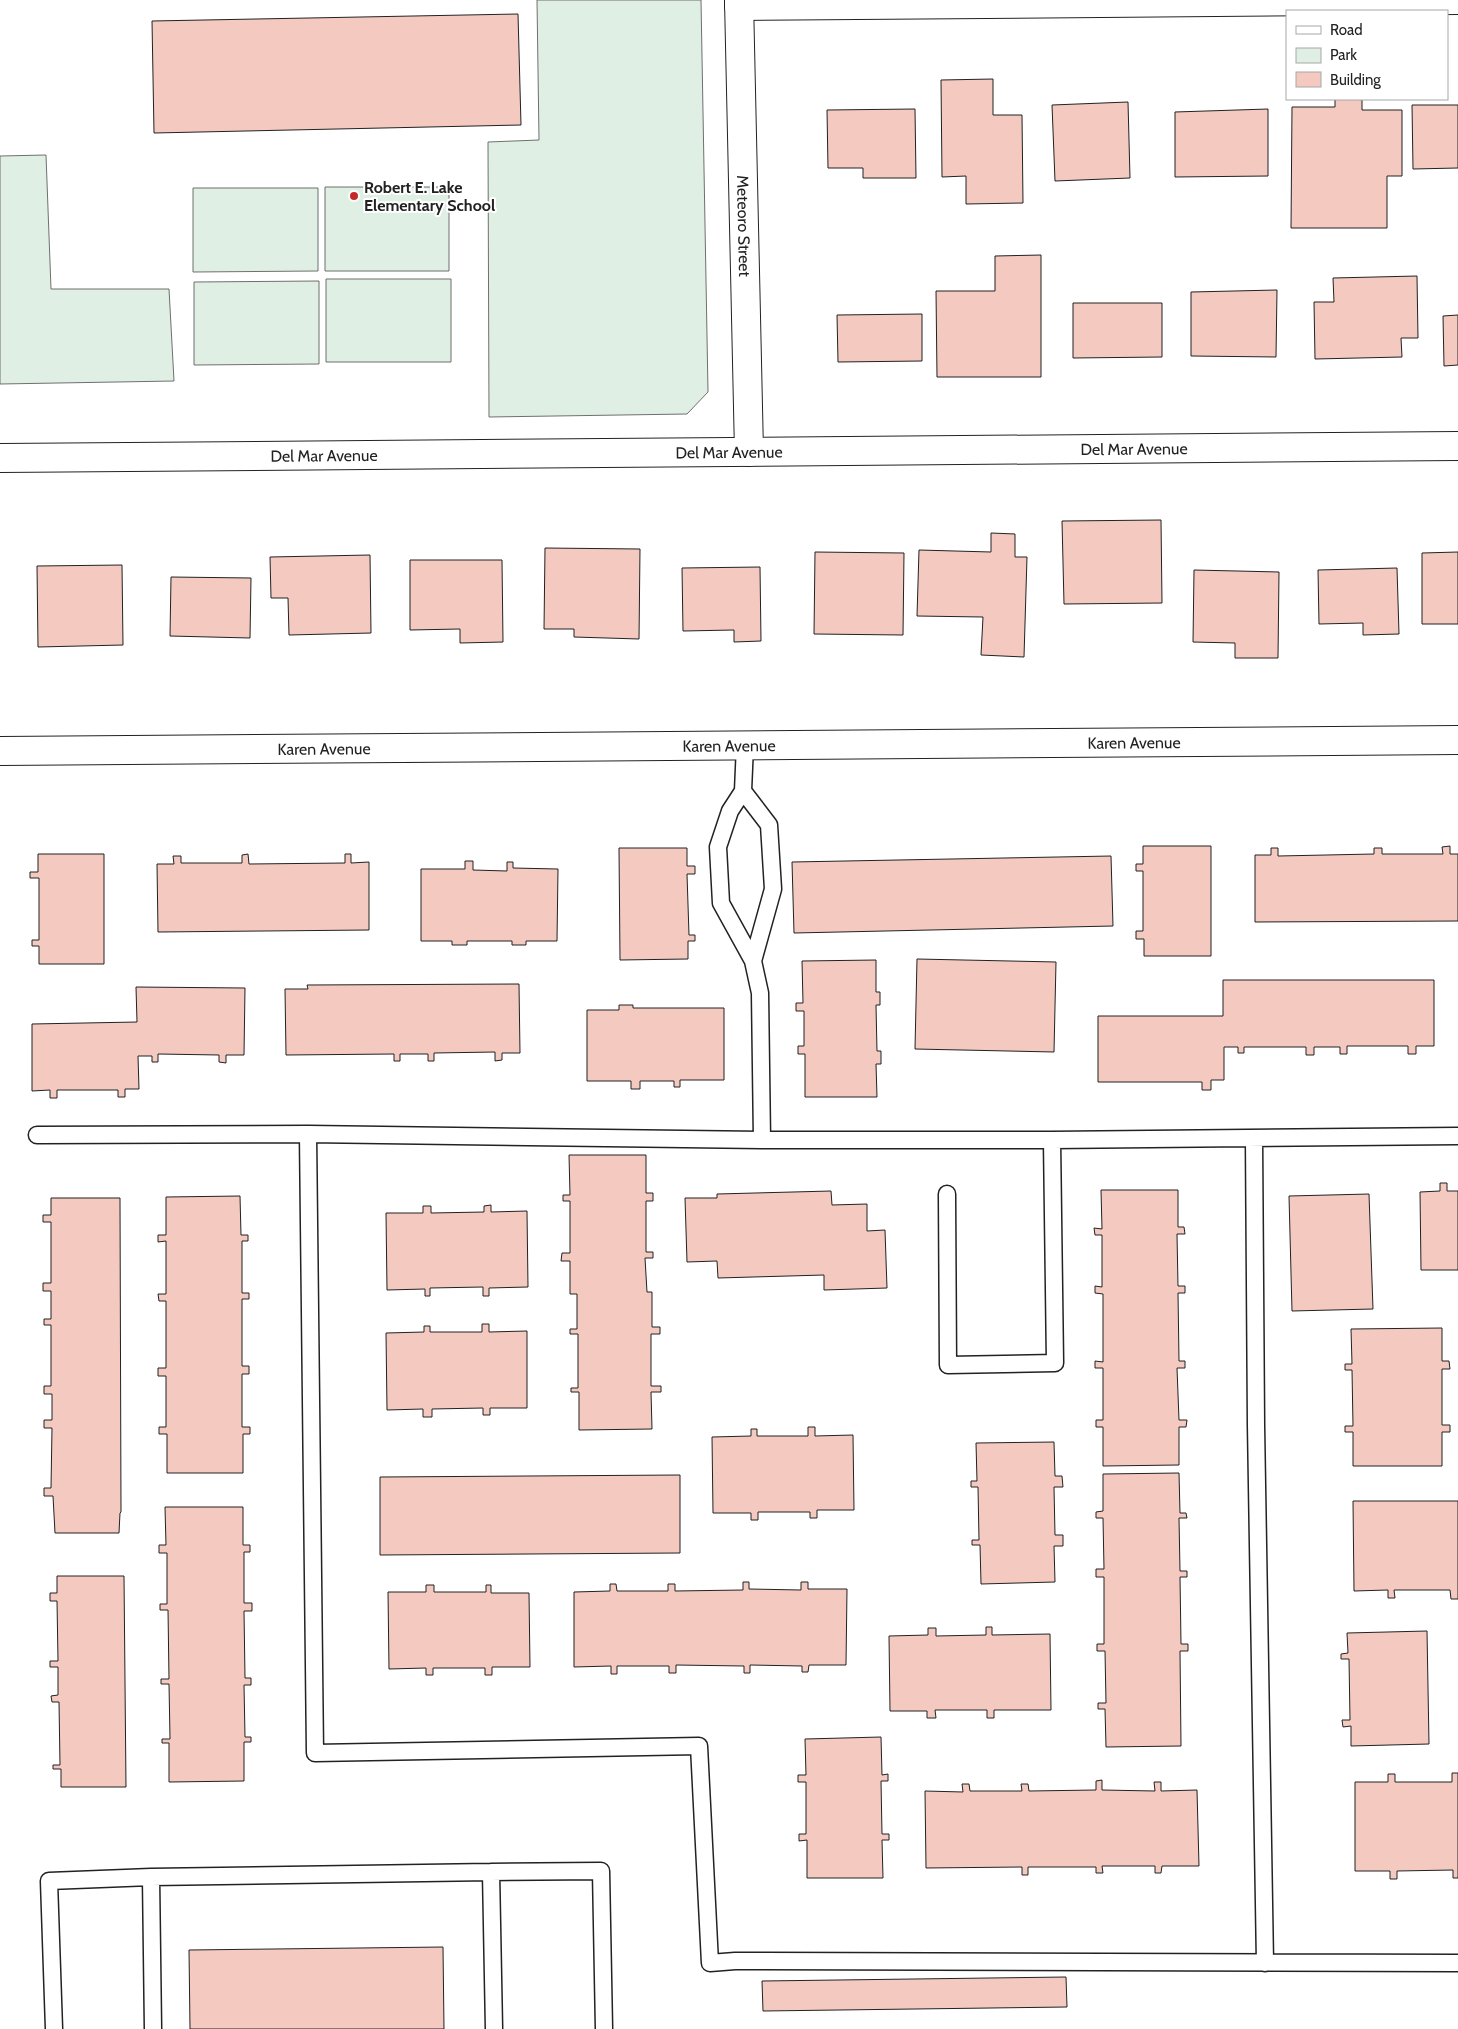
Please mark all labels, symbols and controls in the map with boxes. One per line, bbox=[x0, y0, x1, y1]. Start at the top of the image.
legend bbox=[1286, 10, 1448, 100]
text: Road bbox=[1330, 21, 1363, 39]
text: Park bbox=[1330, 46, 1357, 64]
text: Building bbox=[1330, 71, 1381, 89]
street label: Meteoro Street bbox=[733, 175, 754, 278]
place label: Robert E. Lake Elementary School bbox=[364, 178, 495, 215]
marker: Robert E. Lake Elementary School bbox=[348, 190, 360, 202]
street label: Del Mar Avenue bbox=[1080, 439, 1188, 459]
street label: Del Mar Avenue bbox=[675, 443, 783, 462]
street label: Del Mar Avenue bbox=[270, 446, 378, 466]
street label: Karen Avenue bbox=[1087, 733, 1181, 753]
street label: Karen Avenue bbox=[682, 736, 776, 756]
street label: Karen Avenue bbox=[277, 739, 371, 759]

